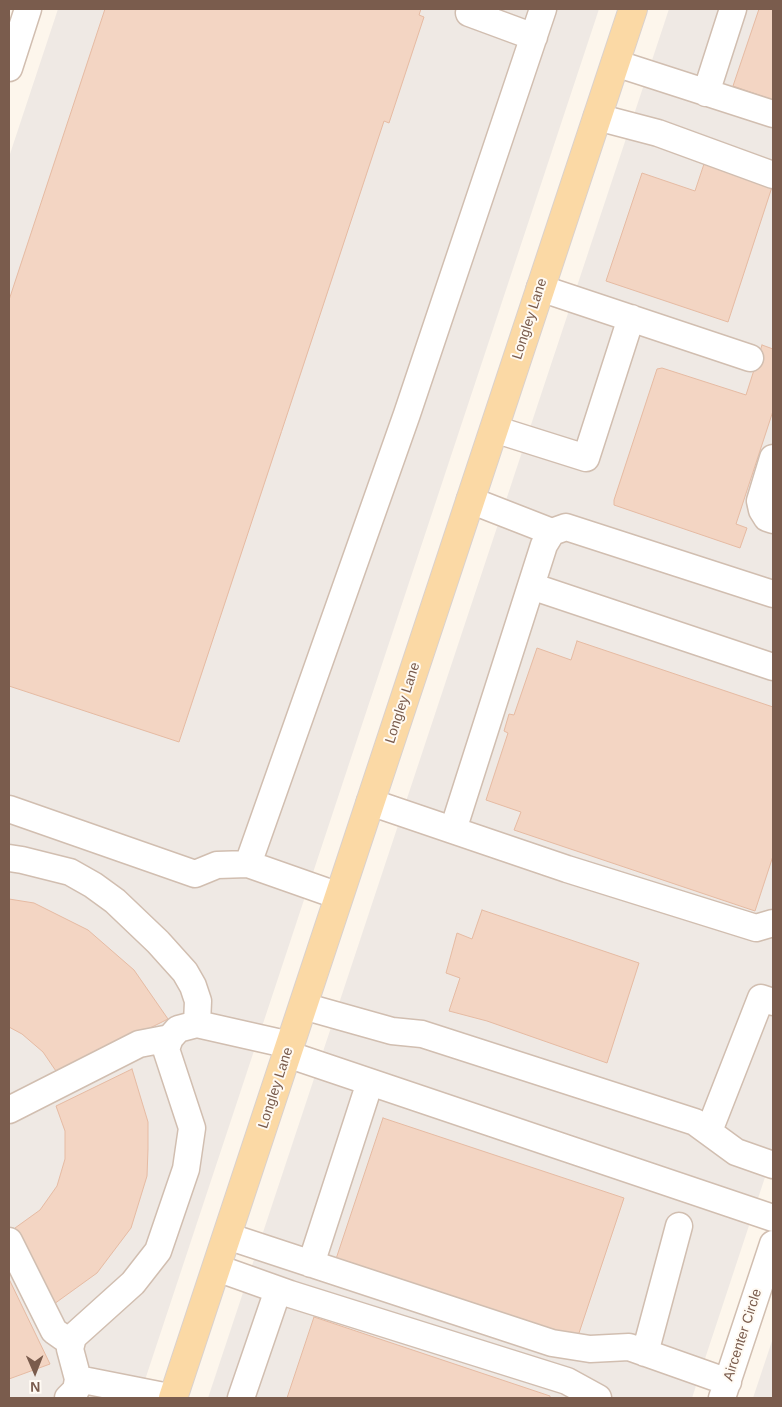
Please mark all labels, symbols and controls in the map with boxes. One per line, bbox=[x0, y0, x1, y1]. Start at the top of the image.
street label: Longley Lane bbox=[509, 276, 551, 362]
street label: Longley Lane bbox=[382, 660, 424, 746]
street label: Longley Lane bbox=[255, 1045, 297, 1131]
street label: Aircenter Circle bbox=[720, 1287, 766, 1383]
north arrow bbox=[10, 1347, 60, 1397]
text: N bbox=[30, 1379, 40, 1395]

